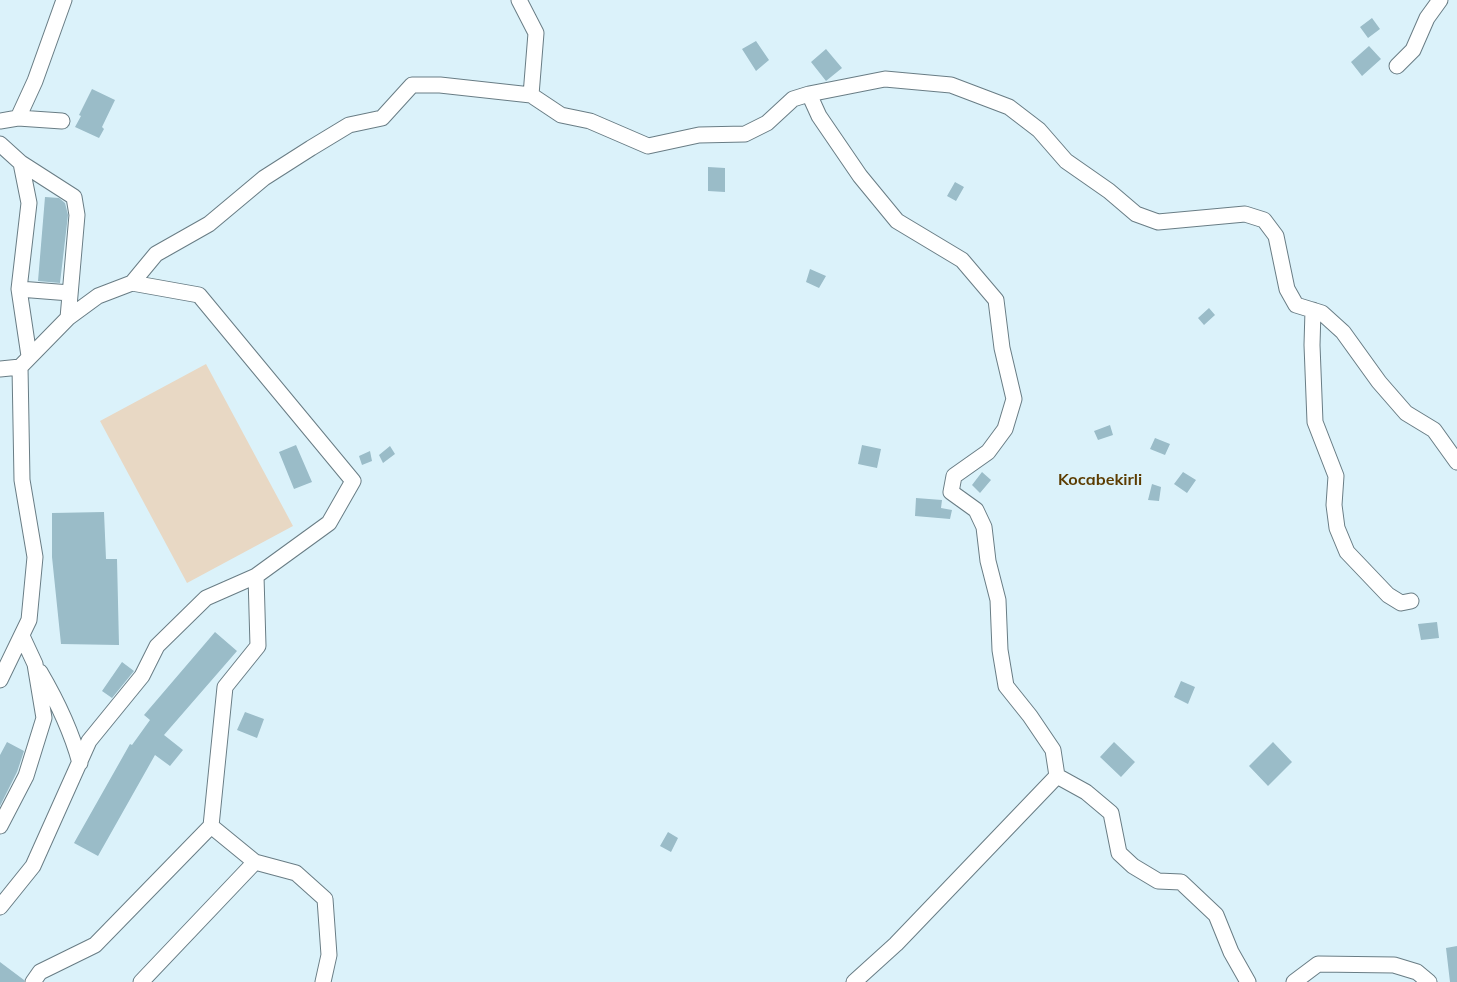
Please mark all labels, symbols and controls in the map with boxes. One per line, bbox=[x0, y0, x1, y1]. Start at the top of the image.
district label: Kocabekirli bbox=[1058, 470, 1142, 490]

